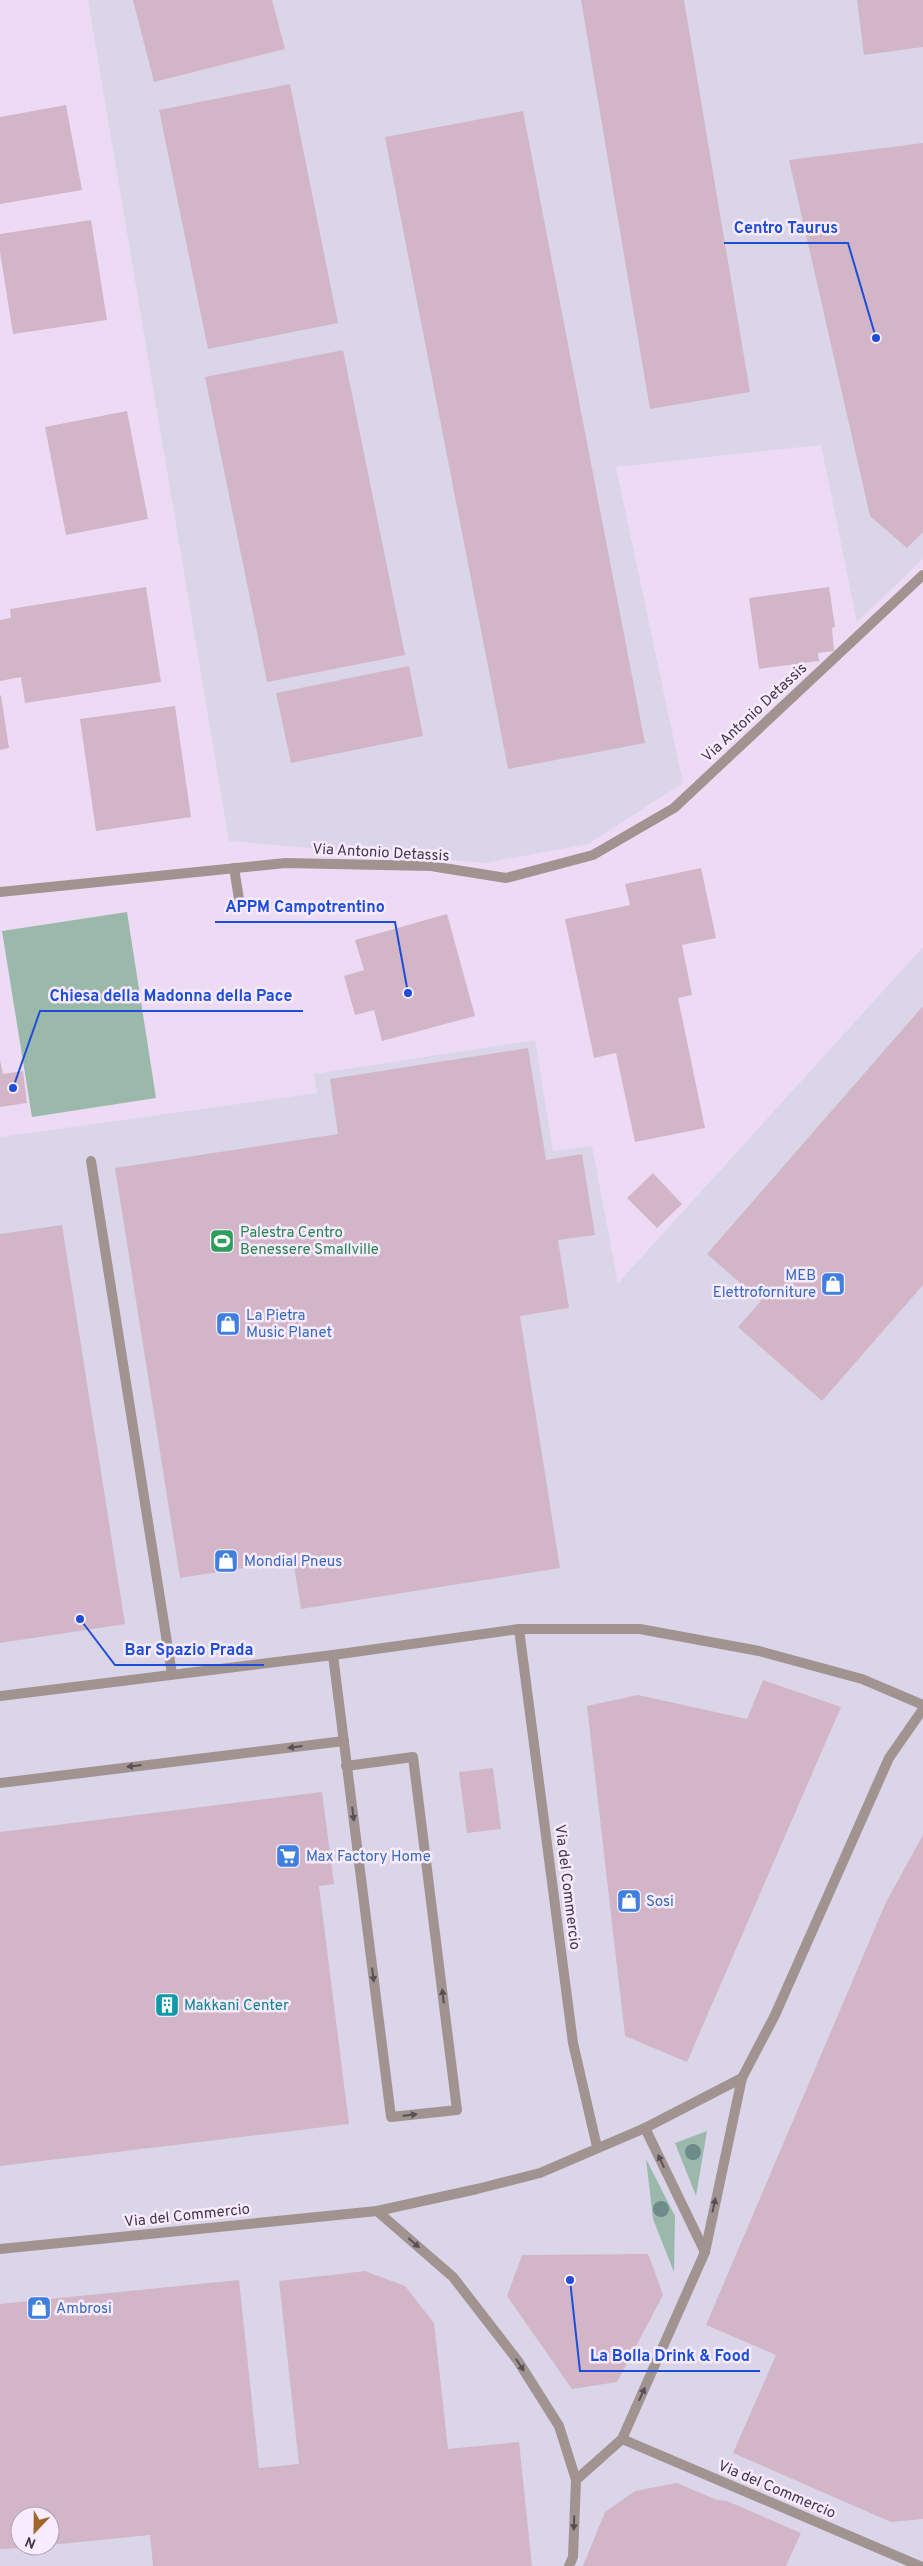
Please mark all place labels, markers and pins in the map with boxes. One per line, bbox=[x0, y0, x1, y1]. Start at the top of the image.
callout: Centro Taurus bbox=[724, 212, 848, 243]
callout: APPM Campotrentino bbox=[215, 891, 395, 922]
callout: Chiesa della Madonna della Pace bbox=[40, 980, 303, 1011]
place label: Palestra Centro Benessere Smallville bbox=[240, 1224, 379, 1260]
sports icon: Palestra Centro Benessere Smallville bbox=[209, 1228, 235, 1254]
place label: MEB Elettroforniture bbox=[713, 1267, 816, 1303]
shop icon: MEB Elettroforniture bbox=[820, 1271, 846, 1297]
place label: La Pietra Music Planet bbox=[246, 1307, 332, 1343]
shop icon: La Pietra Music Planet bbox=[215, 1311, 241, 1337]
shop icon: Mondial Pneus bbox=[213, 1548, 239, 1574]
place label: Mondial Pneus bbox=[244, 1553, 342, 1572]
callout: Bar Spazio Prada bbox=[115, 1634, 264, 1665]
supermarket icon: Max Factory Home bbox=[275, 1843, 301, 1869]
place label: Max Factory Home bbox=[306, 1848, 431, 1867]
shop icon: Sosi bbox=[616, 1888, 642, 1914]
place label: Sosi bbox=[646, 1893, 674, 1912]
building icon: Makkani Center bbox=[154, 1992, 180, 2018]
place label: Makkani Center bbox=[184, 1997, 289, 2016]
shop icon: Ambrosi bbox=[26, 2295, 52, 2321]
place label: Ambrosi bbox=[56, 2300, 112, 2319]
callout: La Bolla Drink & Food bbox=[580, 2340, 760, 2371]

